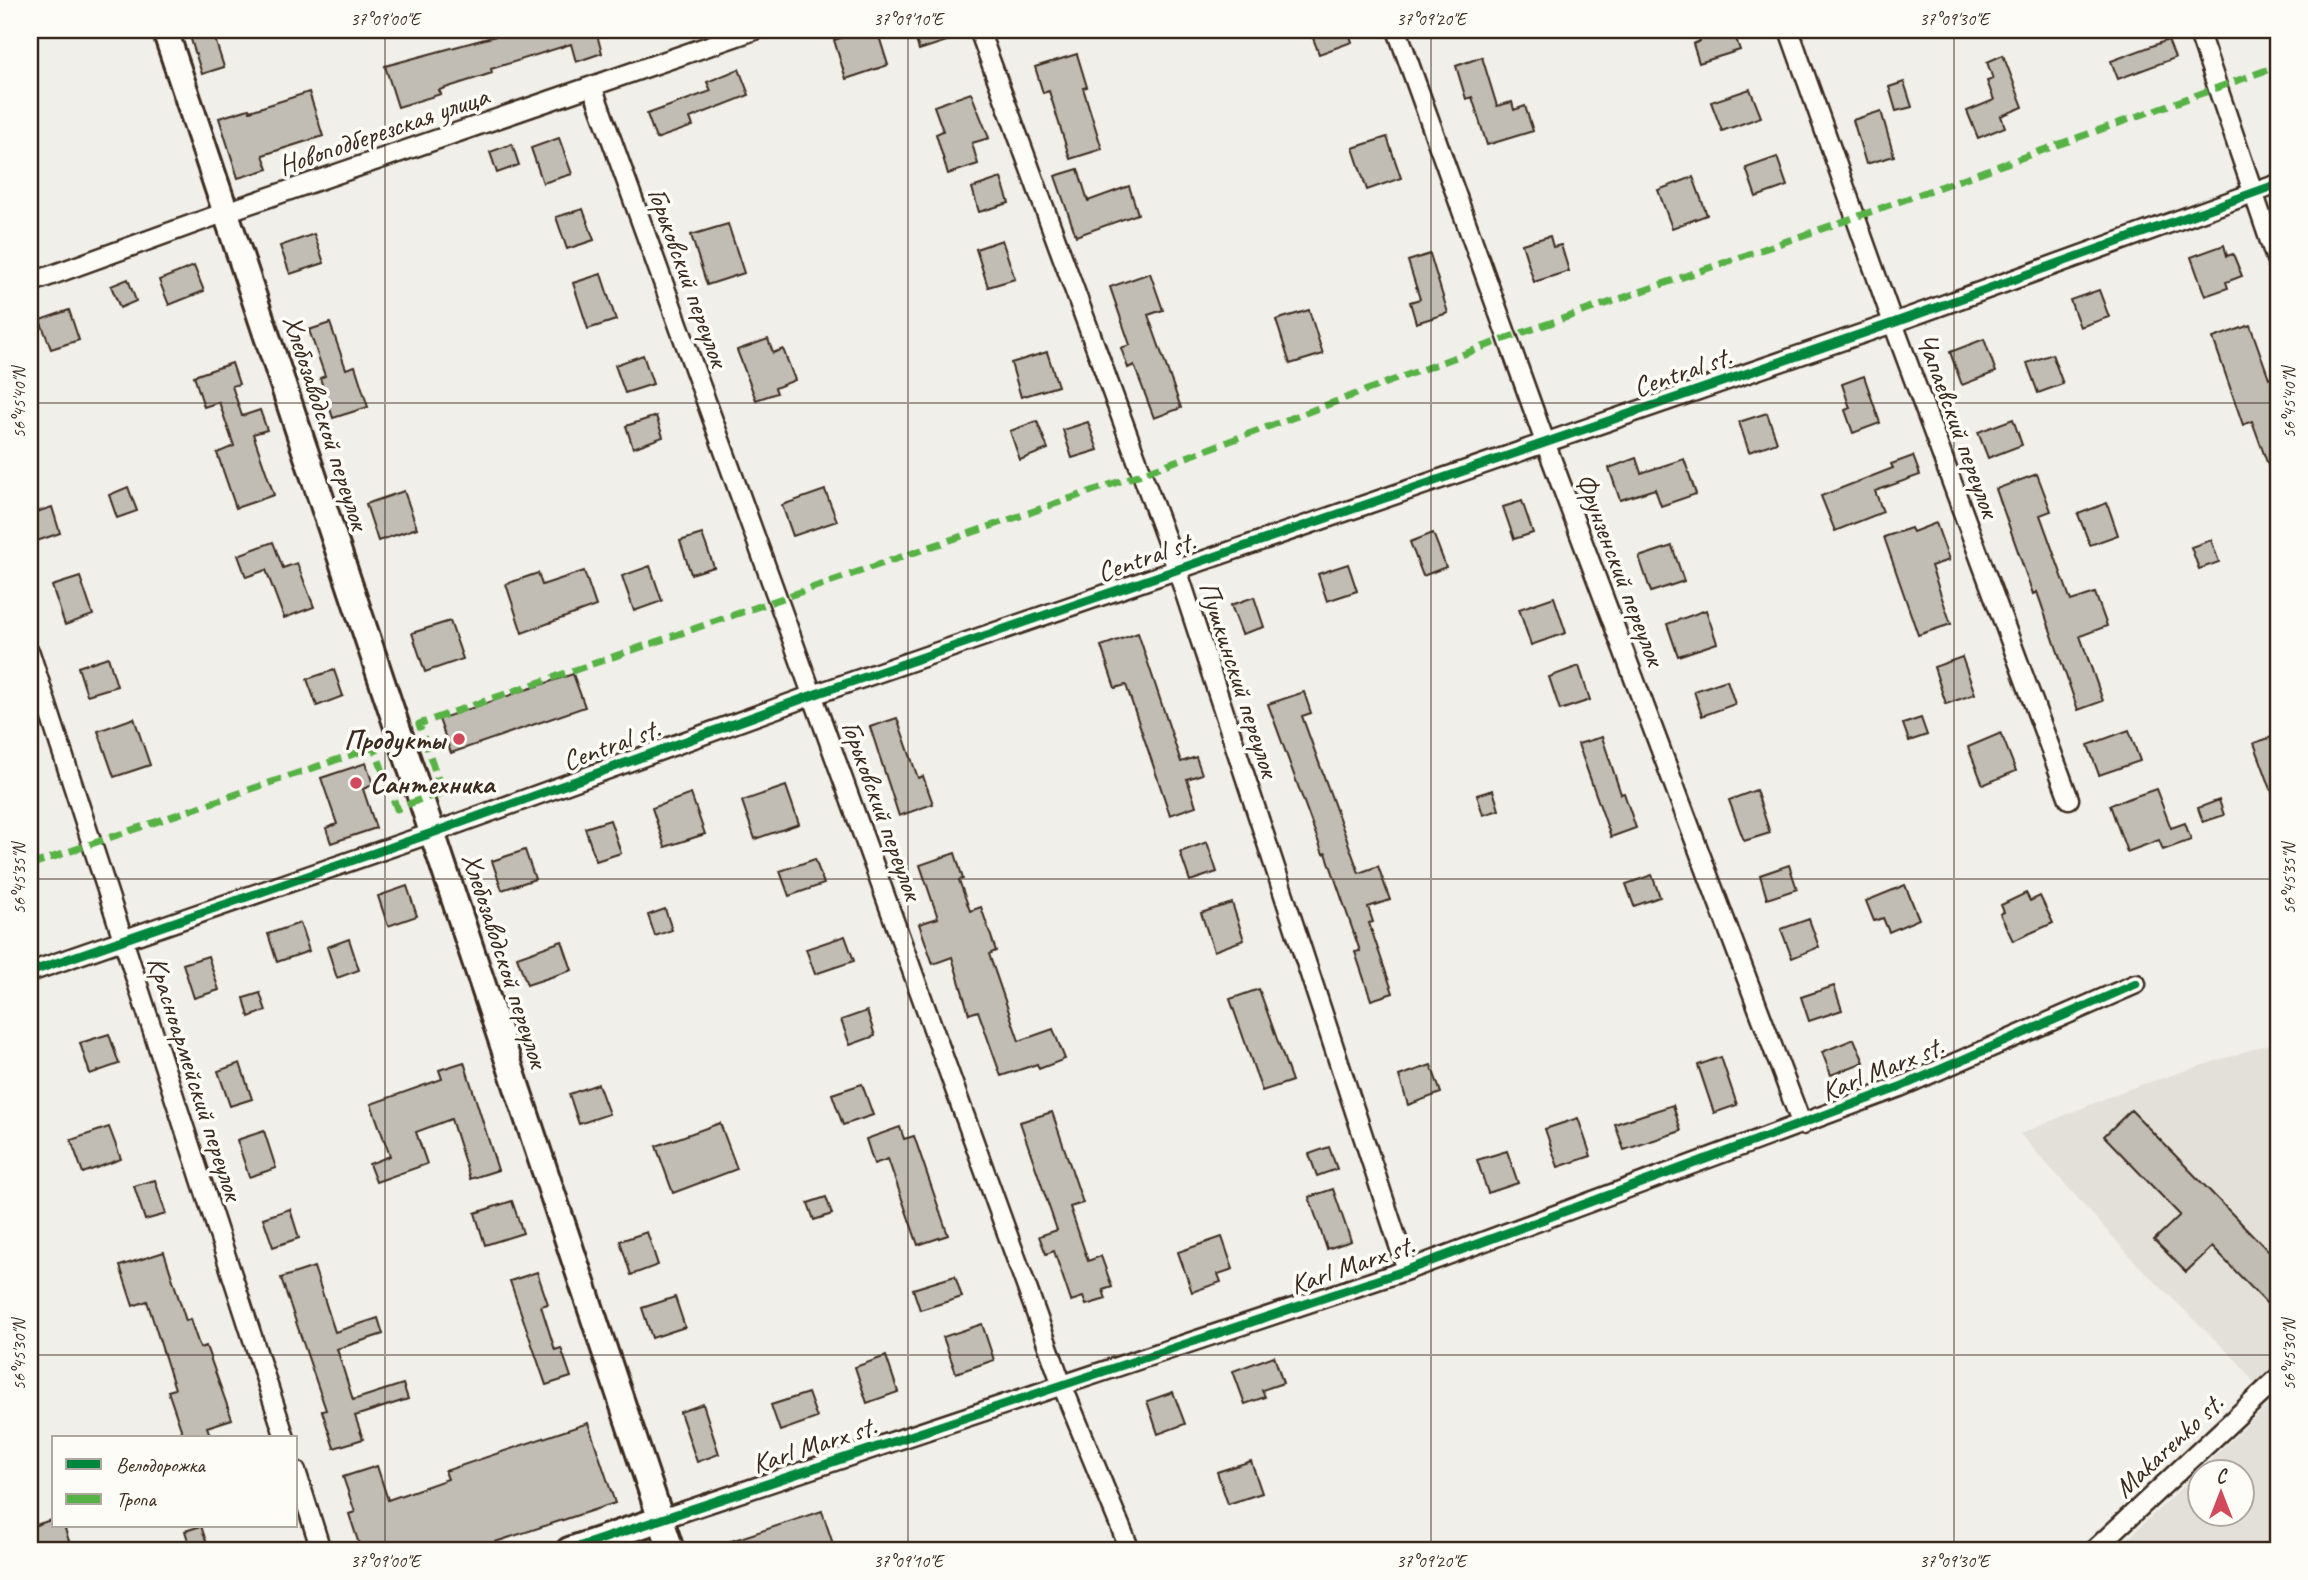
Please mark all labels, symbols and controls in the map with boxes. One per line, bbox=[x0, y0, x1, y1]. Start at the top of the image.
text: 37°09'00"E bbox=[350, 8, 422, 30]
text: 37°09'10"E bbox=[873, 8, 945, 30]
text: 37°09'20"E bbox=[1396, 8, 1468, 30]
text: 37°09'30"E bbox=[1919, 8, 1991, 30]
street label: Новоподберезская улица bbox=[273, 78, 495, 183]
street label: Горьковский переулок bbox=[640, 183, 738, 374]
street label: Хлебозаводской переулок bbox=[275, 310, 379, 536]
street label: Чапаевский переулок bbox=[1909, 328, 2009, 525]
street label: Central st. bbox=[1629, 338, 1736, 405]
text: 56°45'40"N bbox=[8, 364, 30, 438]
text: 56°45'40"N bbox=[2278, 364, 2300, 438]
street label: Фрунзенский переулок bbox=[1568, 468, 1674, 673]
street label: Central st. bbox=[1093, 523, 1200, 590]
street label: Пушкинский переулок bbox=[1191, 577, 1288, 784]
street label: Central st. bbox=[558, 711, 665, 778]
street label: Горьковский переулок bbox=[834, 716, 932, 907]
place label: Продукты bbox=[344, 722, 448, 758]
marker: Продукты bbox=[451, 731, 467, 747]
place label: Сантехника bbox=[370, 766, 497, 801]
marker: Сантехника bbox=[348, 775, 364, 791]
text: 56°45'35"N bbox=[8, 840, 30, 914]
text: 56°45'35"N bbox=[2278, 840, 2300, 914]
street label: Хлебозаводской переулок bbox=[454, 848, 558, 1074]
street label: Красноармейский переулок bbox=[140, 952, 252, 1207]
street label: Karl Marx st. bbox=[1816, 1028, 1949, 1109]
street label: Karl Marx st. bbox=[1286, 1227, 1419, 1302]
text: 56°45'30"N bbox=[8, 1316, 30, 1390]
text: 56°45'30"N bbox=[2278, 1316, 2300, 1390]
street label: Makarenko st. bbox=[2106, 1385, 2231, 1505]
street label: Karl Marx st. bbox=[747, 1408, 881, 1481]
legend bbox=[52, 1436, 298, 1528]
text: Велодорожка bbox=[116, 1452, 206, 1478]
north arrow bbox=[2186, 1458, 2256, 1528]
text: С bbox=[2216, 1465, 2228, 1489]
text: Тропа bbox=[116, 1486, 157, 1512]
text: 37°09'00"E bbox=[350, 1550, 422, 1572]
text: 37°09'10"E bbox=[873, 1550, 945, 1572]
text: 37°09'20"E bbox=[1396, 1550, 1468, 1572]
text: 37°09'30"E bbox=[1919, 1550, 1991, 1572]

